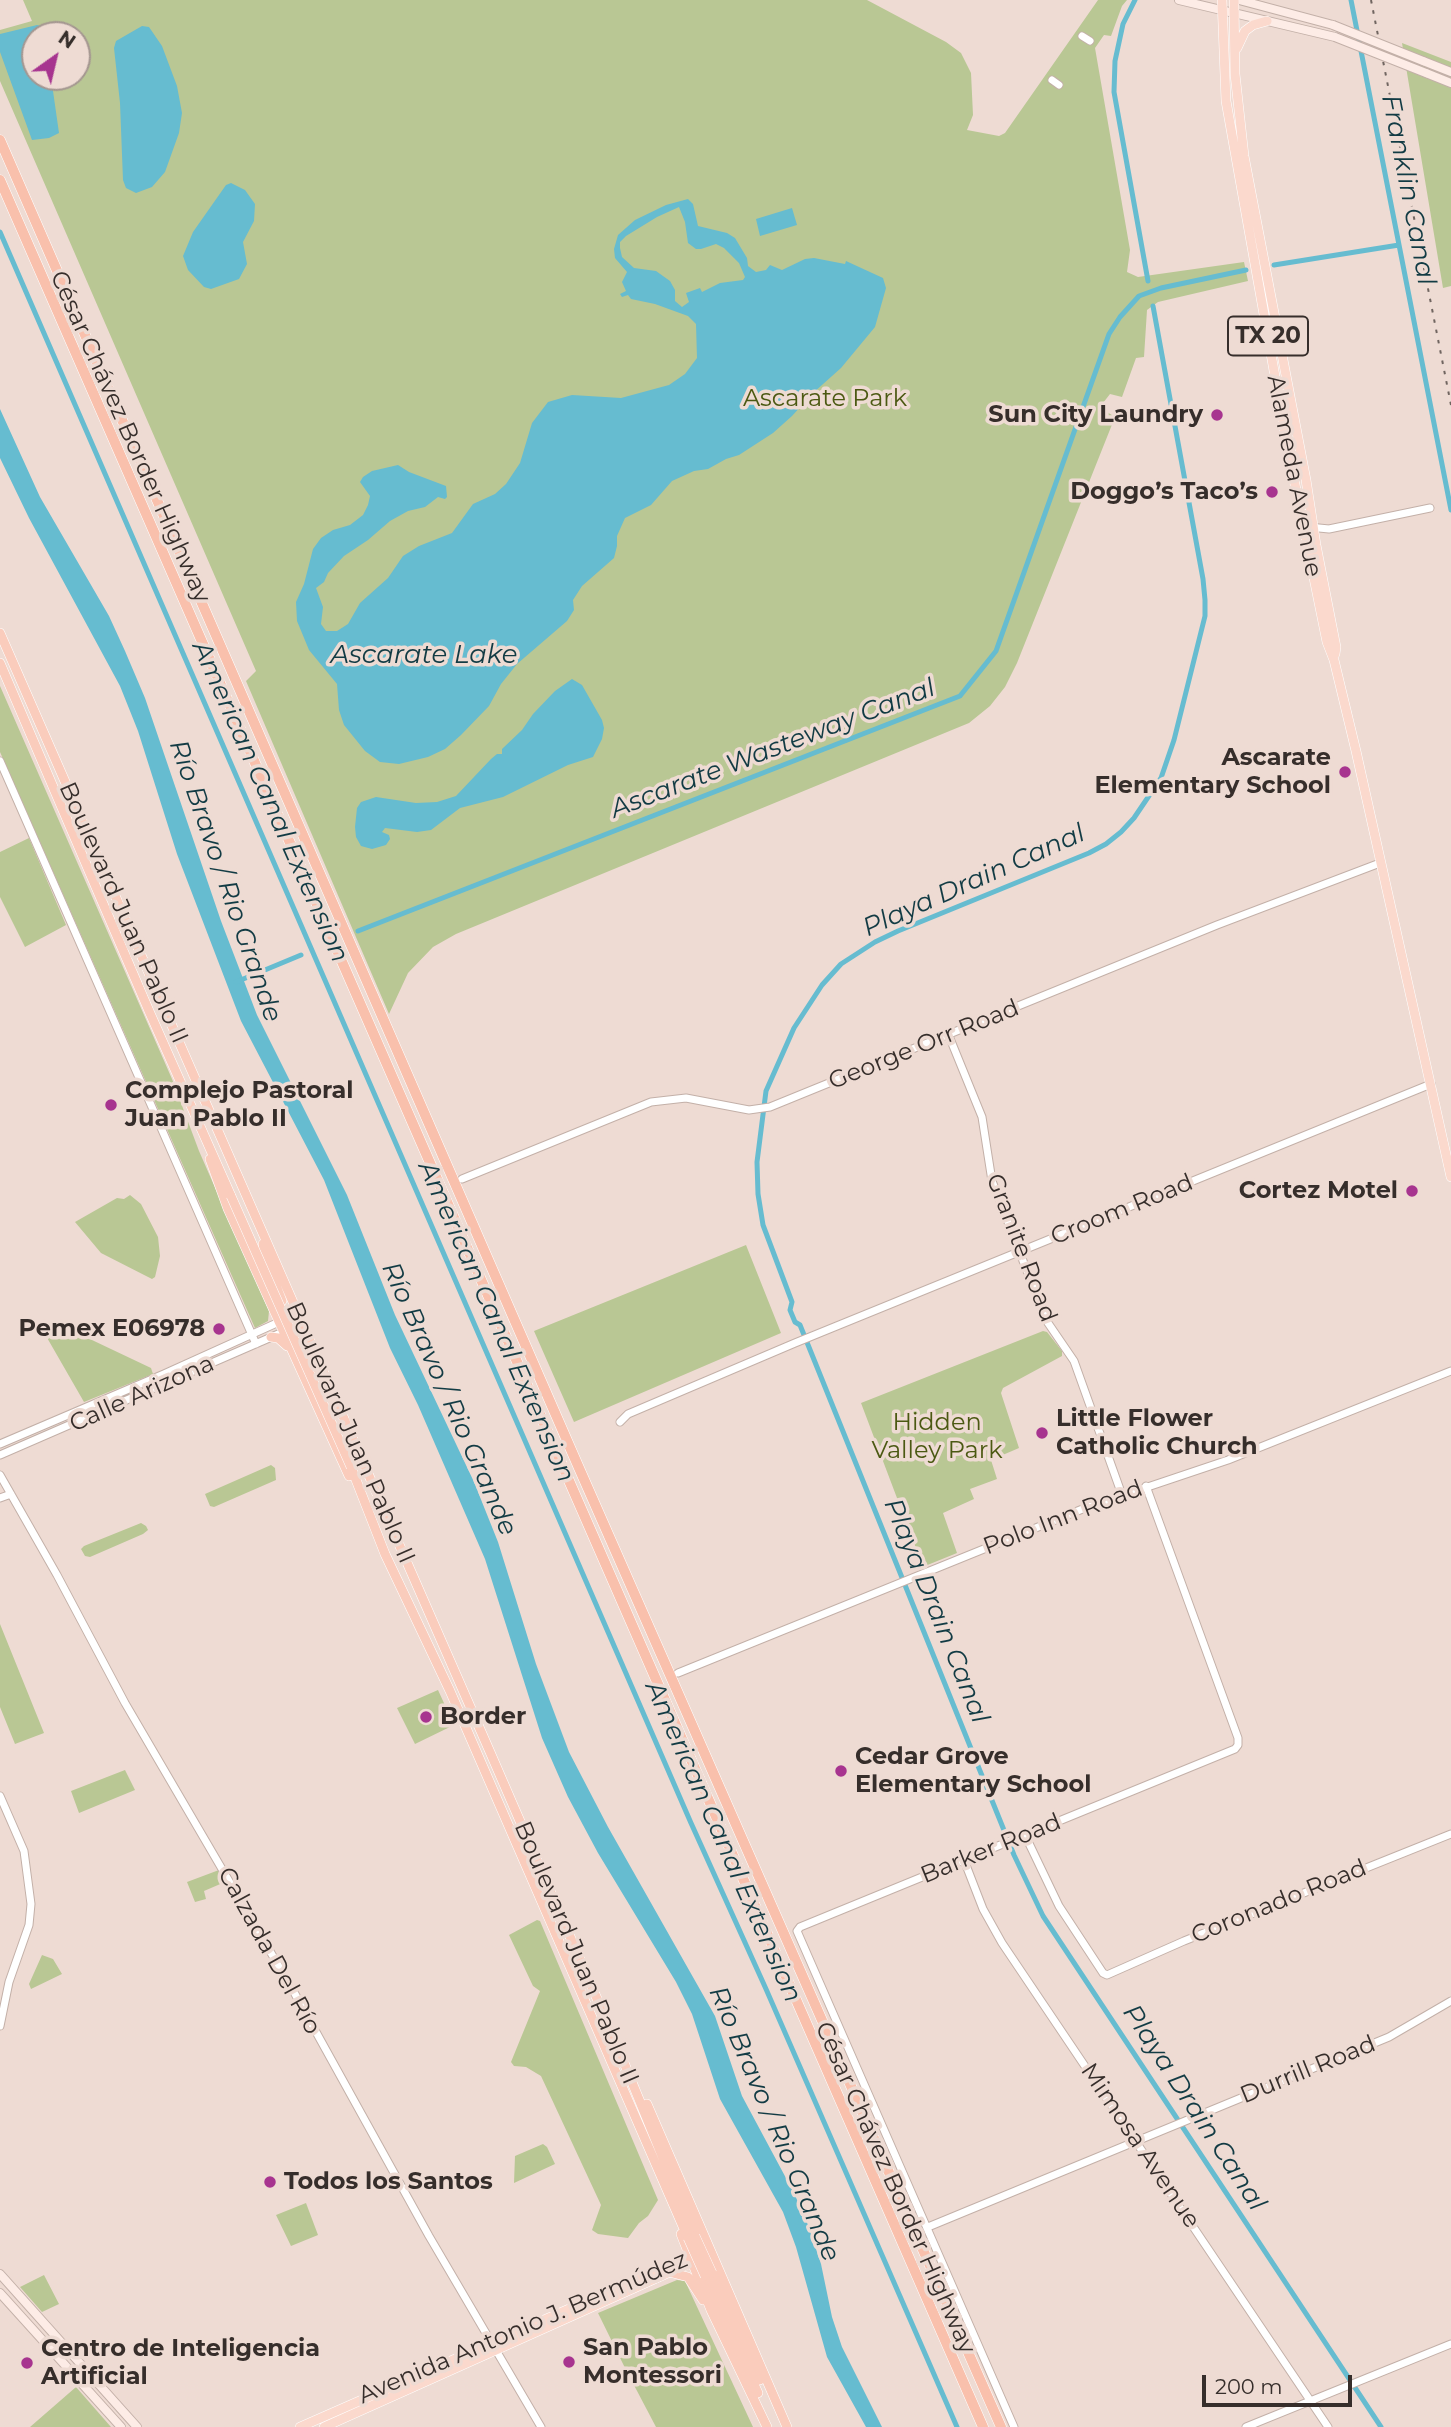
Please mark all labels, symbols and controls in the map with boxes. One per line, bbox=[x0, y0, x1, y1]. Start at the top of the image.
north arrow bbox=[21, 21, 91, 91]
text: N bbox=[54, 26, 80, 54]
water label: Franklin Canal bbox=[1374, 92, 1442, 288]
street label: César Chávez Border Highway bbox=[44, 267, 216, 607]
road number: TX 20 bbox=[1228, 316, 1308, 356]
street label: Alameda Avenue bbox=[1260, 373, 1328, 579]
park label: Ascarate Park bbox=[743, 385, 907, 413]
place label: Sun City Laundry bbox=[988, 401, 1203, 429]
marker: Sun City Laundry bbox=[1209, 407, 1225, 423]
place label: Doggo’s Taco’s bbox=[1070, 478, 1258, 506]
marker: Doggo’s Taco’s bbox=[1264, 484, 1280, 500]
water label: American Canal Extension bbox=[185, 637, 355, 967]
water label: Ascarate Lake bbox=[331, 639, 517, 671]
water label: Ascarate Wasteway Canal bbox=[606, 673, 940, 825]
water label: Río Bravo / Rio Grande bbox=[162, 736, 288, 1026]
place label: Ascarate Elementary School bbox=[1094, 744, 1331, 800]
marker: Ascarate Elementary School bbox=[1337, 764, 1353, 780]
street label: Boulevard Juan Pablo II bbox=[52, 778, 194, 1048]
water label: Playa Drain Canal bbox=[858, 818, 1090, 944]
street label: George Orr Road bbox=[825, 994, 1023, 1096]
place label: Complejo Pastoral Juan Pablo II bbox=[125, 1077, 353, 1133]
marker: Complejo Pastoral Juan Pablo II bbox=[103, 1097, 119, 1113]
water label: American Canal Extension bbox=[411, 1157, 581, 1487]
street label: Croom Road bbox=[1047, 1168, 1197, 1252]
street label: Granite Road bbox=[979, 1170, 1063, 1326]
place label: Cortez Motel bbox=[1239, 1177, 1398, 1205]
marker: Cortez Motel bbox=[1404, 1183, 1420, 1199]
water label: Río Bravo / Rio Grande bbox=[375, 1257, 523, 1541]
street label: Boulevard Juan Pablo II bbox=[279, 1298, 421, 1568]
place label: Pemex E06978 bbox=[18, 1315, 205, 1343]
marker: Pemex E06978 bbox=[211, 1321, 227, 1337]
street label: Calle Arizona bbox=[65, 1349, 219, 1439]
place label: Little Flower Catholic Church bbox=[1056, 1405, 1258, 1461]
park label: Hidden Valley Park bbox=[872, 1409, 1002, 1465]
marker: Little Flower Catholic Church bbox=[1034, 1425, 1050, 1441]
street label: Polo Inn Road bbox=[979, 1474, 1147, 1562]
water label: Playa Drain Canal bbox=[877, 1494, 995, 1728]
water label: American Canal Extension bbox=[638, 1677, 808, 2007]
place label: Border bbox=[440, 1703, 526, 1731]
marker: Border bbox=[418, 1709, 434, 1725]
place label: Cedar Grove Elementary School bbox=[855, 1743, 1092, 1799]
marker: Cedar Grove Elementary School bbox=[833, 1763, 849, 1779]
street label: Barker Road bbox=[917, 1808, 1065, 1890]
street label: Boulevard Juan Pablo II bbox=[507, 1817, 645, 2089]
street label: Coronado Road bbox=[1187, 1854, 1371, 1950]
street label: Calzada Del Río bbox=[211, 1862, 327, 2040]
water label: Río Bravo / Rio Grande bbox=[702, 1982, 846, 2266]
water label: Playa Drain Canal bbox=[1116, 1999, 1272, 2217]
street label: César Chávez Border Highway bbox=[809, 2018, 981, 2358]
street label: Durrill Road bbox=[1236, 2030, 1380, 2110]
street label: Mimosa Avenue bbox=[1074, 2058, 1206, 2234]
place label: Todos los Santos bbox=[284, 2168, 493, 2196]
marker: Todos los Santos bbox=[262, 2174, 278, 2190]
street label: Avenida Antonio J. Bermúdez bbox=[354, 2245, 692, 2411]
place label: San Pablo Montessori bbox=[583, 2334, 722, 2390]
place label: Centro de Inteligencia Artificial bbox=[41, 2335, 320, 2391]
marker: San Pablo Montessori bbox=[561, 2354, 577, 2370]
marker: Centro de Inteligencia Artificial bbox=[19, 2355, 35, 2371]
scale bar bbox=[1206, 2360, 1356, 2404]
text: 200 m bbox=[1215, 2374, 1282, 2399]

